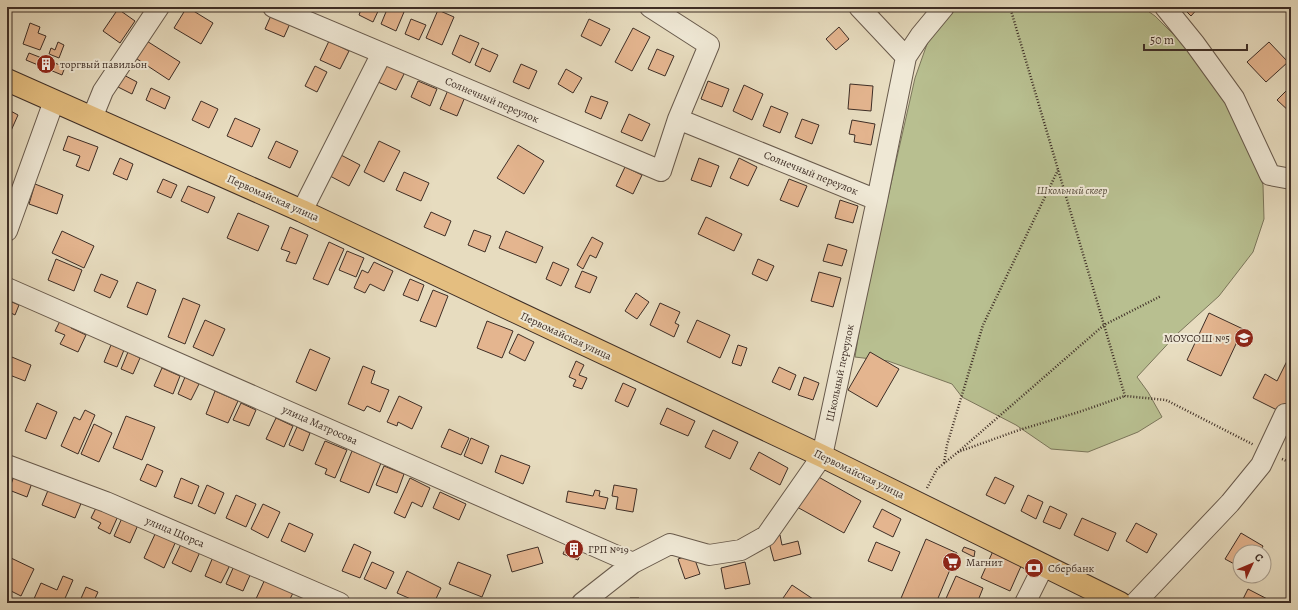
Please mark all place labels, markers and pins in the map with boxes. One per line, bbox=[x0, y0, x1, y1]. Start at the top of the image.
building icon: торгвый павильон bbox=[35, 53, 57, 75]
place label: торгвый павильон bbox=[60, 57, 147, 72]
school or university icon: МОУСОШ №5 bbox=[1233, 327, 1255, 349]
place label: МОУСОШ №5 bbox=[1164, 331, 1230, 346]
building icon: ГРП №19 bbox=[563, 538, 585, 560]
place label: ГРП №19 bbox=[588, 542, 629, 557]
supermarket icon: Магнит bbox=[941, 551, 963, 573]
place label: Магнит bbox=[966, 555, 1003, 570]
bank icon: Сбербанк bbox=[1023, 557, 1045, 579]
place label: Сбербанк bbox=[1048, 561, 1095, 576]

